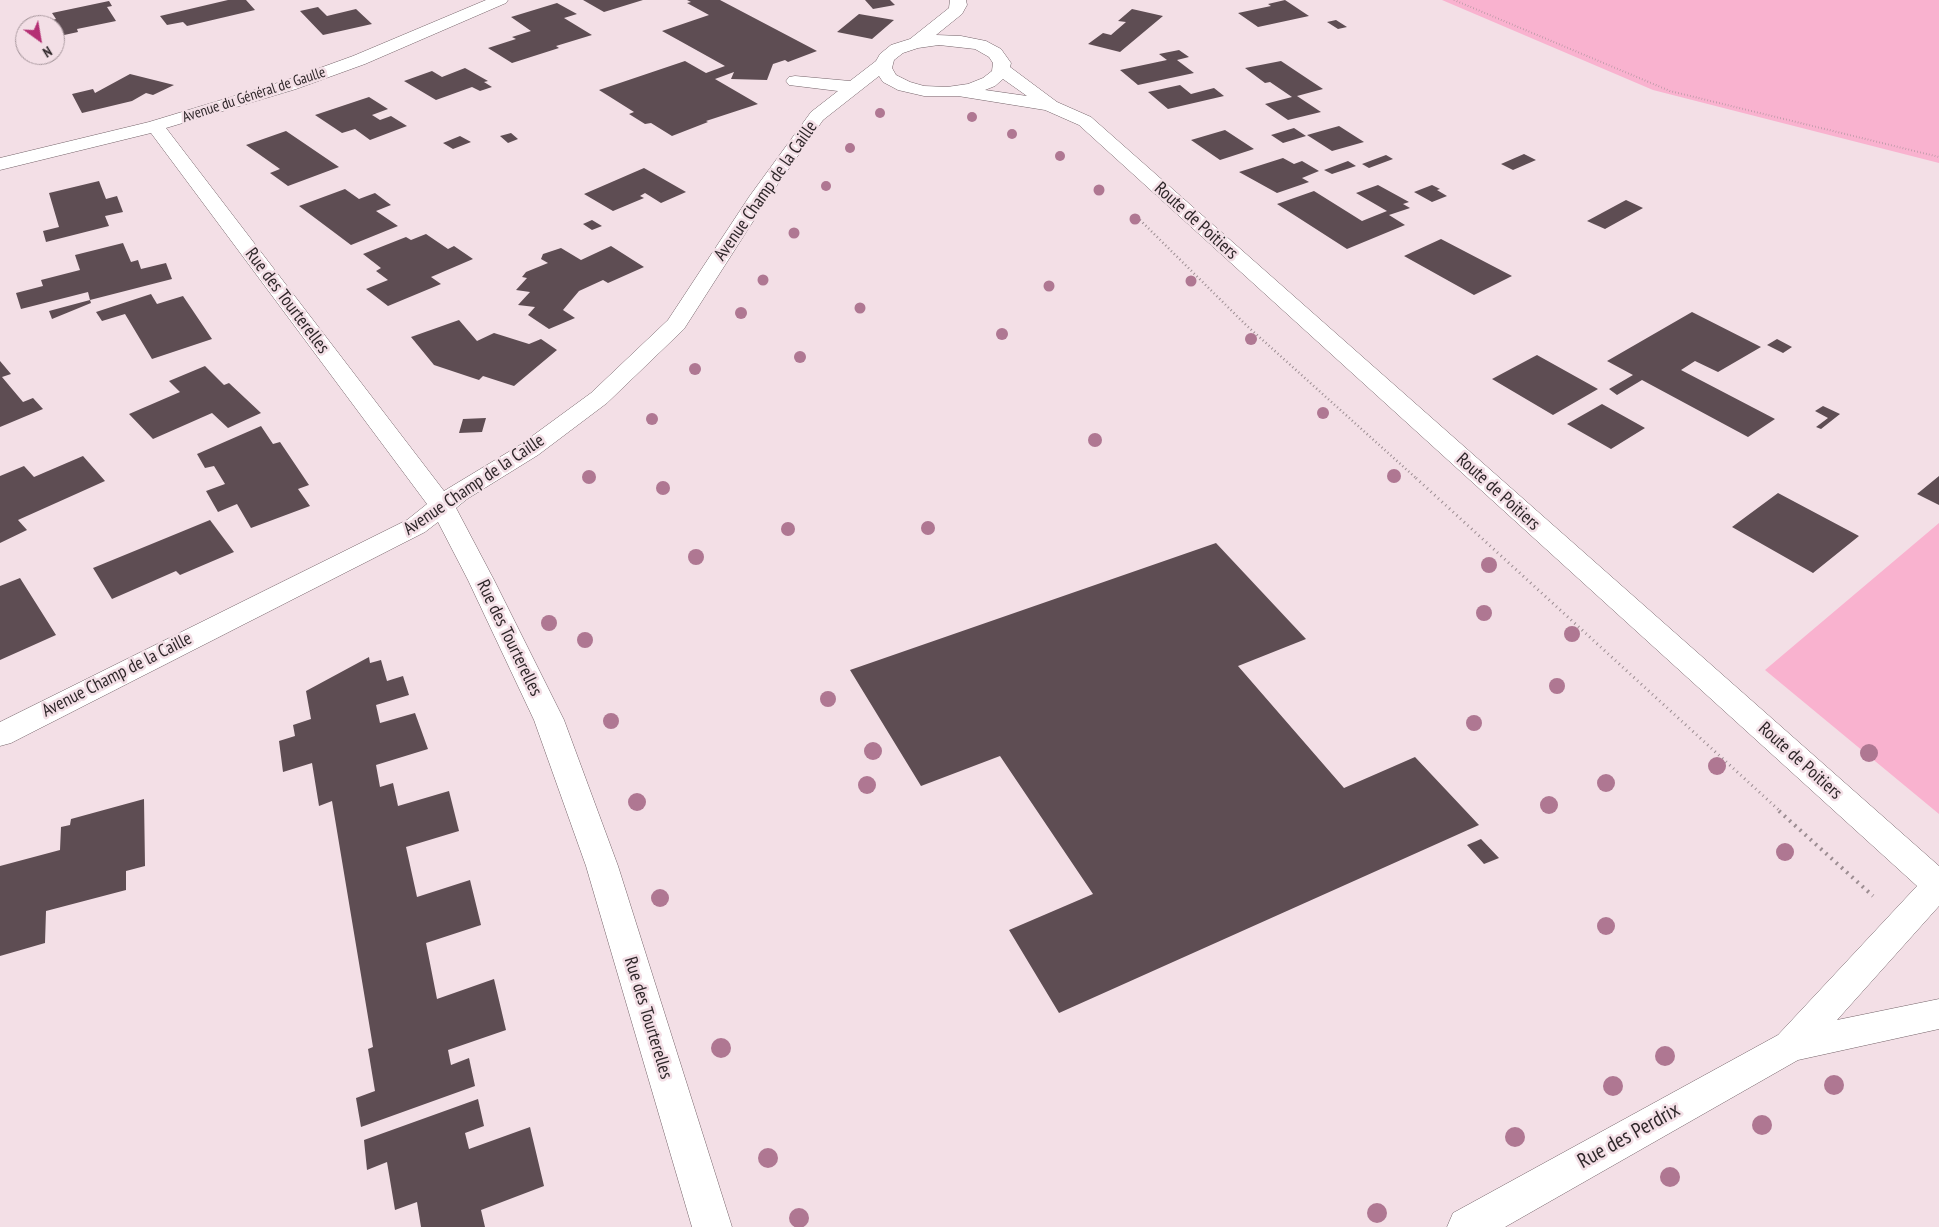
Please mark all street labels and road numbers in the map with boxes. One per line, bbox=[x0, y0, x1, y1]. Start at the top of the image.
street label: Avenue du Général de Gaulle bbox=[180, 63, 328, 127]
street label: Avenue Champ de la Caille bbox=[710, 117, 822, 265]
street label: Route de Poitiers bbox=[1150, 178, 1242, 264]
street label: Rue des Tourterelles bbox=[240, 244, 334, 358]
street label: Avenue Champ de la Caille bbox=[399, 430, 549, 540]
street label: Route de Poitiers bbox=[1452, 449, 1544, 535]
street label: Rue des Tourterelles bbox=[472, 576, 546, 700]
street label: Avenue Champ de la Caille bbox=[38, 628, 196, 722]
street label: Route de Poitiers bbox=[1754, 718, 1846, 804]
street label: Rue des Tourterelles bbox=[619, 954, 677, 1082]
street label: Rue des Perdrix bbox=[1573, 1098, 1685, 1174]

